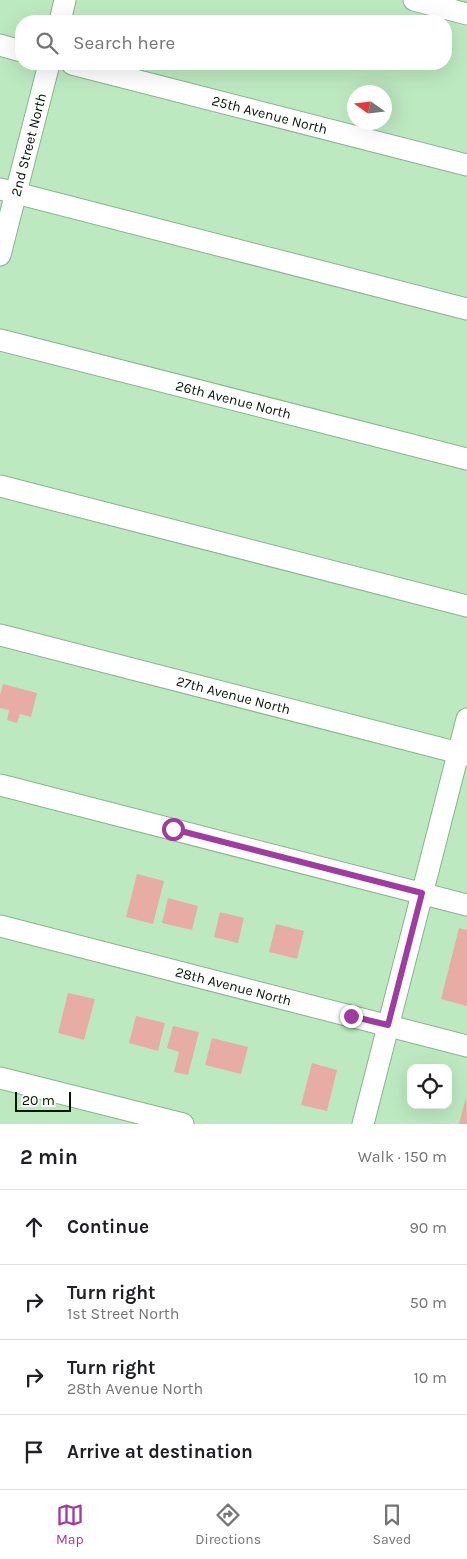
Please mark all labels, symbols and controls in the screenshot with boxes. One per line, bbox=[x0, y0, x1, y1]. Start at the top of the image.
search box bbox=[15, 15, 452, 70]
icon: search bbox=[33, 29, 61, 57]
text: Search here bbox=[73, 32, 175, 54]
north arrow bbox=[347, 85, 392, 130]
street label: 2nd Street North bbox=[7, 91, 50, 198]
street label: 25th Avenue North bbox=[210, 92, 329, 138]
street label: 26th Avenue North bbox=[174, 377, 293, 423]
street label: 27th Avenue North bbox=[174, 673, 292, 718]
route start bbox=[162, 818, 185, 841]
street label: 28th Avenue North bbox=[173, 963, 293, 1010]
route end bbox=[340, 1005, 363, 1028]
map controls bbox=[407, 1064, 452, 1109]
button: locate bbox=[407, 1064, 452, 1109]
scale bar bbox=[15, 1089, 71, 1112]
text: 20 m bbox=[22, 1092, 55, 1109]
text: 2 min bbox=[20, 1145, 78, 1169]
text: Walk · 150 m bbox=[358, 1147, 447, 1166]
icon: ahead bbox=[20, 1213, 48, 1241]
text: Continue bbox=[67, 1216, 149, 1238]
text: 90 m bbox=[409, 1218, 447, 1237]
text: Turn right bbox=[67, 1282, 156, 1304]
icon: right bbox=[20, 1288, 48, 1316]
text: 50 m bbox=[410, 1293, 447, 1312]
text: 1st Street North bbox=[67, 1304, 179, 1323]
text: Turn right bbox=[67, 1357, 156, 1379]
icon: right bbox=[20, 1363, 48, 1391]
text: 10 m bbox=[413, 1368, 447, 1387]
text: 28th Avenue North bbox=[67, 1379, 203, 1398]
icon: arrive bbox=[20, 1438, 48, 1466]
text: Arrive at destination bbox=[67, 1441, 253, 1463]
tab: Map bbox=[56, 1501, 84, 1548]
tab: Directions bbox=[195, 1501, 261, 1548]
tab: Saved bbox=[373, 1501, 411, 1548]

